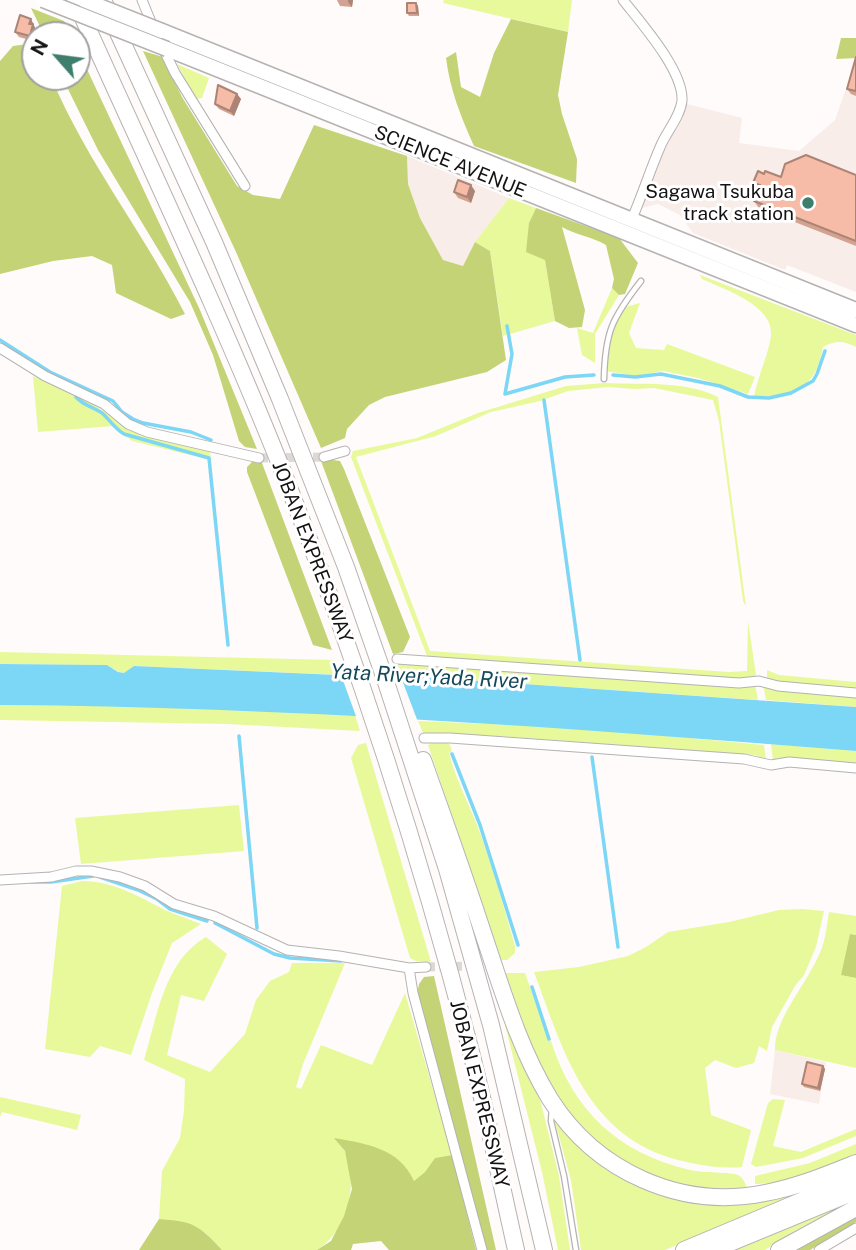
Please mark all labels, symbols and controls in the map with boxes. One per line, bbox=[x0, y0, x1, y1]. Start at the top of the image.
north arrow bbox=[21, 21, 91, 91]
text: N bbox=[26, 35, 52, 59]
street label: SCIENCE AVENUE bbox=[371, 121, 529, 203]
place label: Sagawa Tsukuba track station bbox=[645, 181, 794, 225]
marker: Sagawa Tsukuba track station bbox=[800, 195, 816, 211]
street label: JOBAN EXPRESSWAY bbox=[267, 458, 357, 646]
water label: Yata River;Yada River bbox=[330, 659, 528, 695]
street label: JOBAN EXPRESSWAY bbox=[445, 998, 513, 1190]

